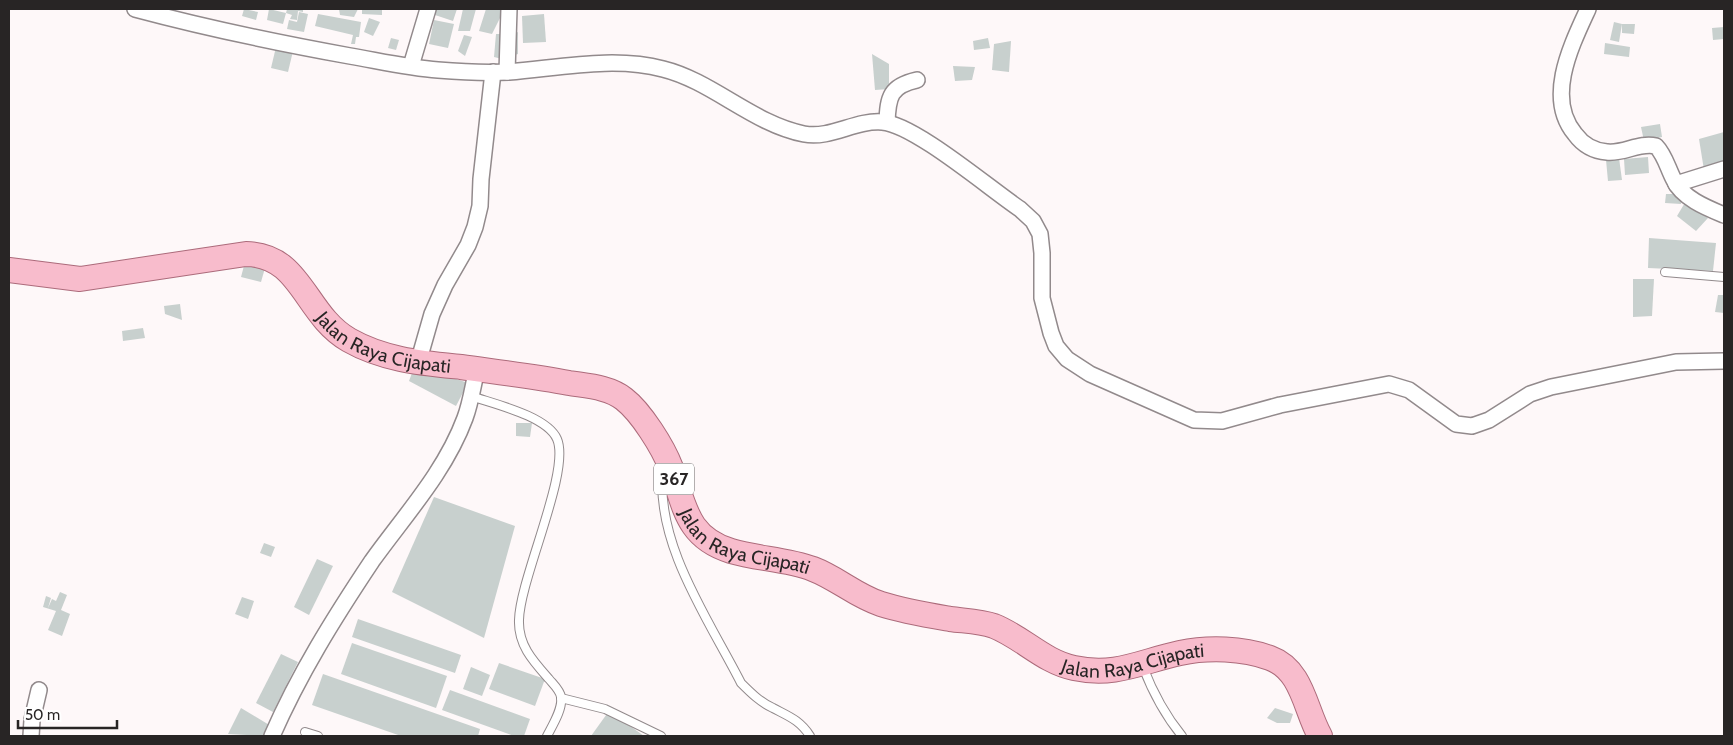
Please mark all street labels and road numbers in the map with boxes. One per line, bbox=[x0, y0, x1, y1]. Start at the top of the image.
street label: Jalan Raya Cijapati bbox=[310, 306, 452, 378]
road number: 367 bbox=[654, 464, 694, 494]
street label: Jalan Raya Cijapati bbox=[674, 504, 813, 579]
street label: Jalan Raya Cijapati bbox=[1057, 639, 1205, 683]

